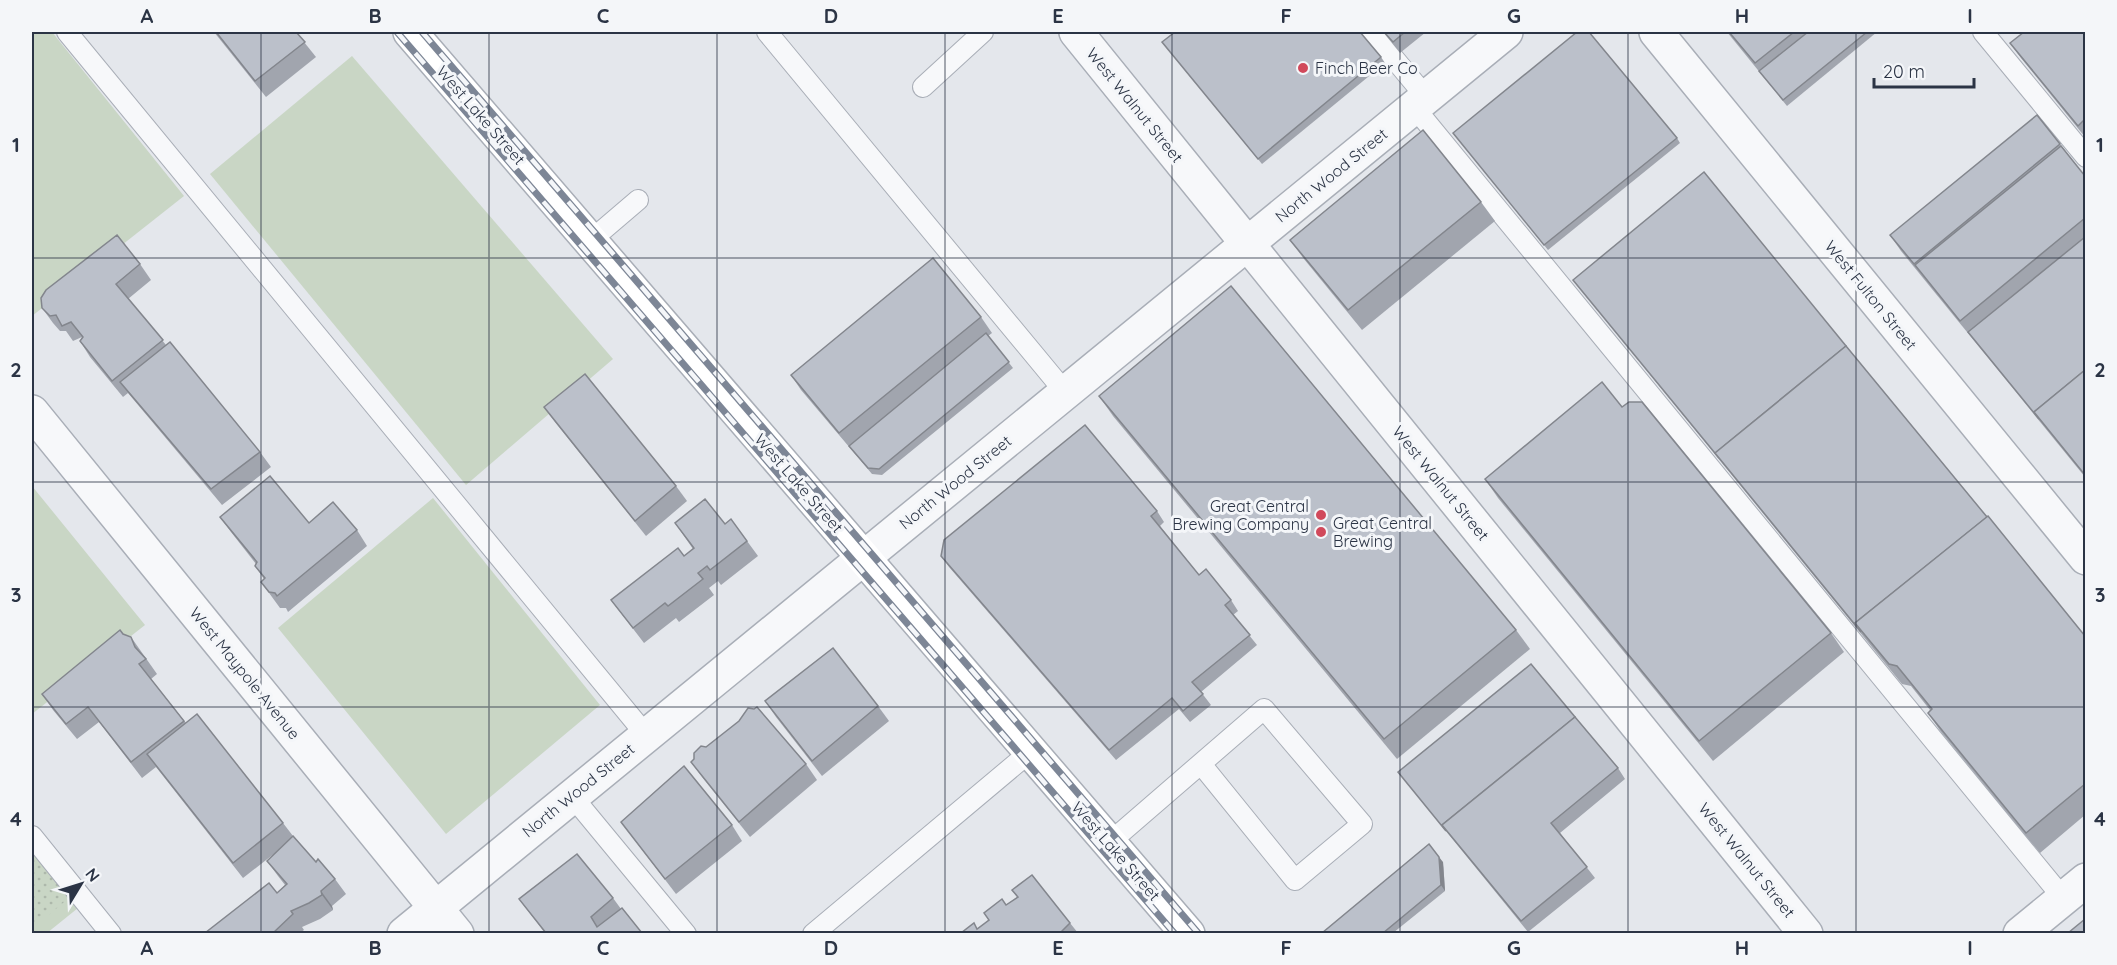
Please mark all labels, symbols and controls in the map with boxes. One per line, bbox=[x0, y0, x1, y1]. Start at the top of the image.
text: A bbox=[141, 3, 154, 28]
text: B bbox=[368, 3, 382, 28]
text: C bbox=[597, 3, 610, 28]
text: D bbox=[824, 3, 838, 28]
text: E bbox=[1052, 3, 1064, 28]
text: F bbox=[1280, 3, 1292, 28]
text: G bbox=[1507, 3, 1521, 28]
text: H bbox=[1735, 3, 1749, 28]
text: I bbox=[1967, 3, 1973, 28]
street label: West Walnut Street bbox=[1083, 43, 1187, 167]
scale bar bbox=[1874, 51, 1974, 89]
place label: Finch Beer Co bbox=[1315, 58, 1418, 78]
text: 20 m bbox=[1883, 60, 1925, 83]
street label: West Lake Street bbox=[432, 61, 530, 169]
marker: Finch Beer Co bbox=[1296, 61, 1310, 75]
street label: North Wood Street bbox=[1271, 124, 1391, 226]
text: 1 bbox=[12, 132, 20, 157]
text: 1 bbox=[2096, 132, 2104, 157]
street label: West Fulton Street bbox=[1821, 236, 1921, 354]
text: 2 bbox=[10, 357, 22, 382]
text: 2 bbox=[2094, 357, 2106, 382]
street label: West Walnut Street bbox=[1389, 421, 1493, 545]
street label: West Lake Street bbox=[750, 429, 848, 537]
street label: North Wood Street bbox=[895, 431, 1015, 533]
place label: Great Central Brewing Company bbox=[1172, 496, 1309, 534]
marker: Great Central Brewing Company bbox=[1314, 508, 1328, 522]
place label: Great Central Brewing bbox=[1333, 513, 1432, 551]
marker: Great Central Brewing bbox=[1314, 525, 1328, 539]
text: 3 bbox=[11, 582, 21, 607]
text: 3 bbox=[2095, 582, 2105, 607]
street label: West Maypole Avenue bbox=[185, 603, 305, 743]
street label: North Wood Street bbox=[518, 739, 638, 841]
street label: West Lake Street bbox=[1067, 797, 1165, 905]
street label: West Walnut Street bbox=[1695, 798, 1799, 922]
text: 4 bbox=[10, 806, 22, 831]
text: 4 bbox=[2094, 806, 2106, 831]
north arrow bbox=[51, 854, 111, 914]
text: N bbox=[81, 864, 104, 886]
text: A bbox=[141, 935, 154, 960]
text: B bbox=[368, 935, 382, 960]
text: C bbox=[597, 935, 610, 960]
text: D bbox=[824, 935, 838, 960]
text: E bbox=[1052, 935, 1064, 960]
text: F bbox=[1280, 935, 1292, 960]
text: G bbox=[1507, 935, 1521, 960]
text: H bbox=[1735, 935, 1749, 960]
text: I bbox=[1967, 935, 1973, 960]

